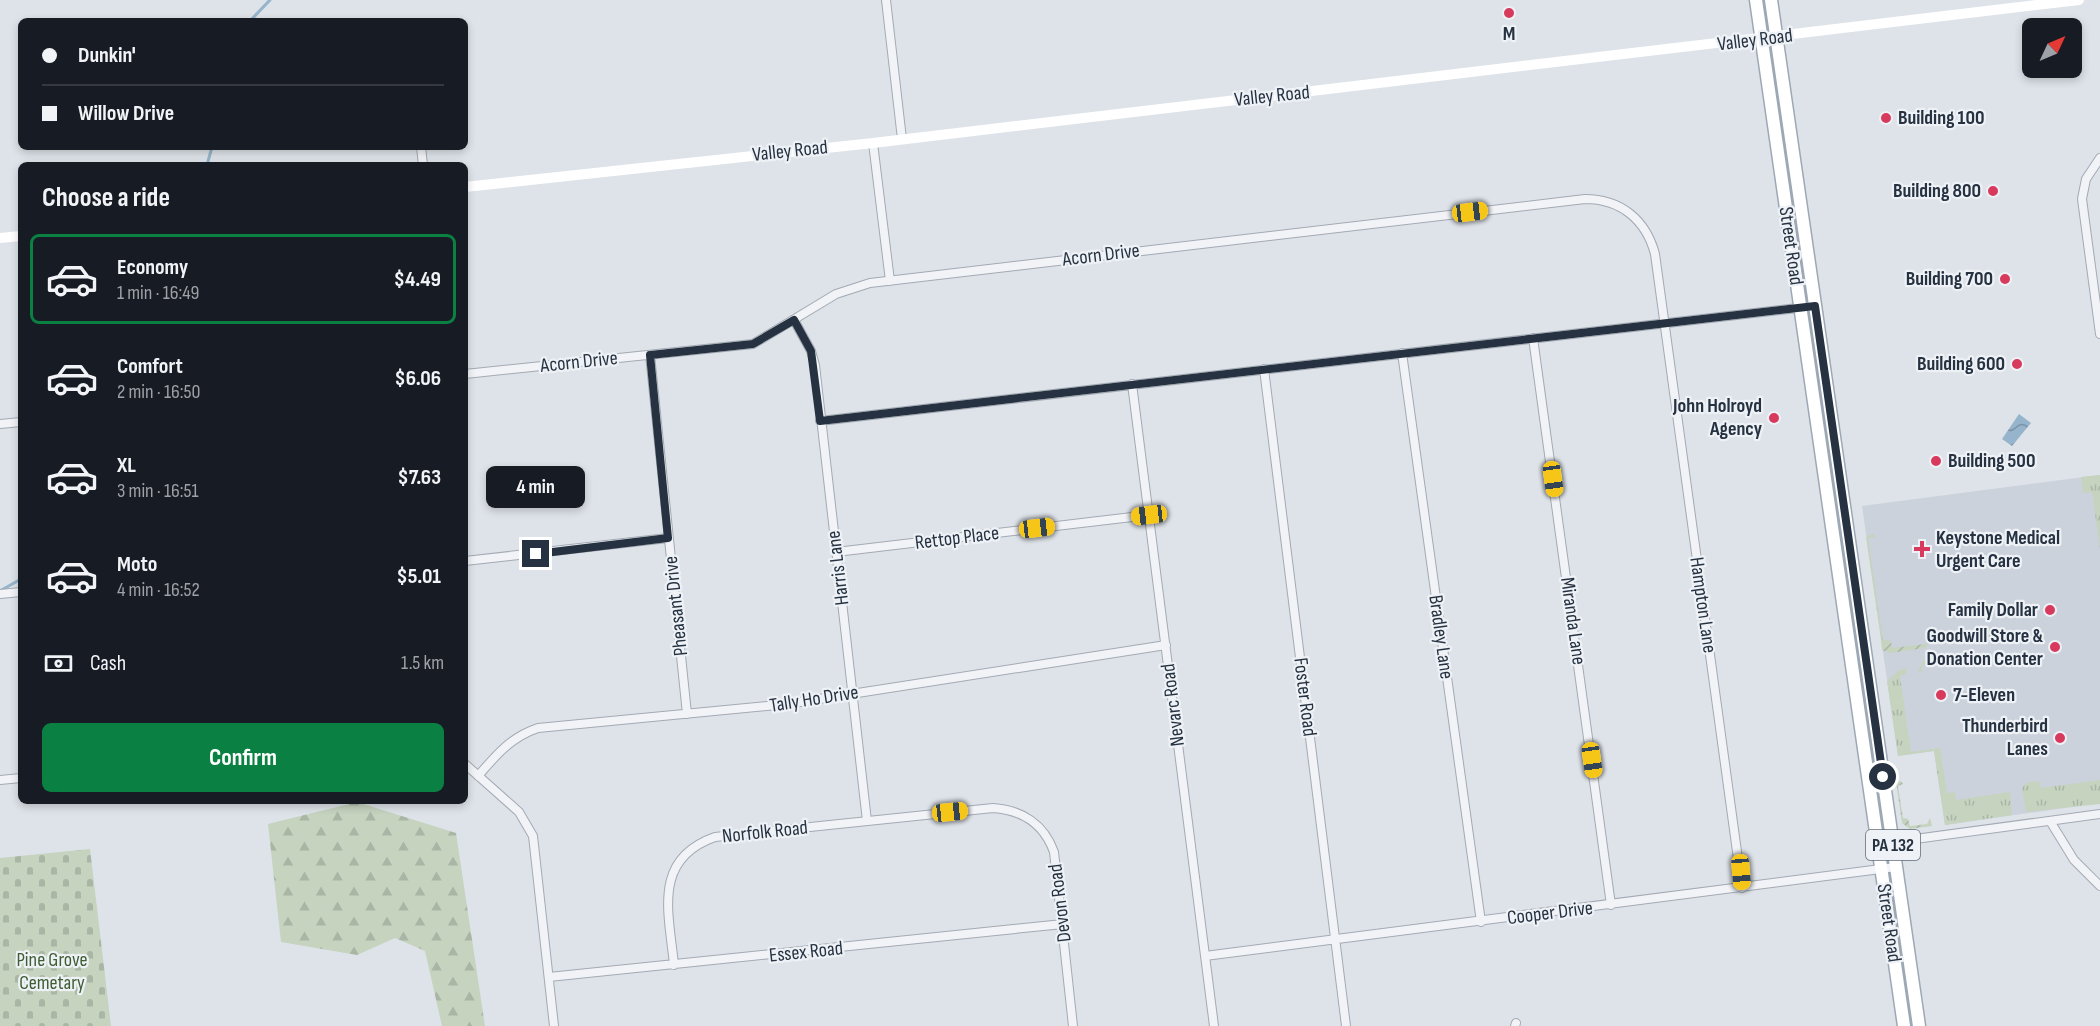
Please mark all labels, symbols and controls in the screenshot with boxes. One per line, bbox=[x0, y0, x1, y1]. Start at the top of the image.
marker: M bbox=[1502, 6, 1516, 20]
north arrow bbox=[2022, 18, 2082, 78]
map controls bbox=[2022, 18, 2082, 78]
place label: M bbox=[1503, 22, 1515, 46]
street label: Valley Road bbox=[1716, 23, 1794, 57]
text: Dunkin' bbox=[78, 42, 136, 69]
street label: Valley Road bbox=[1233, 80, 1311, 112]
text: Willow Drive bbox=[78, 100, 174, 127]
place label: Building 100 bbox=[1898, 106, 1984, 130]
marker: Building 100 bbox=[1879, 111, 1893, 125]
street label: Valley Road bbox=[751, 135, 829, 167]
place label: Building 800 bbox=[1893, 179, 1981, 203]
text: Choose a ride bbox=[42, 182, 170, 214]
marker: Building 800 bbox=[1986, 184, 2000, 198]
car bbox=[1451, 201, 1489, 223]
street label: Street Road bbox=[1774, 205, 1808, 287]
street label: Acorn Drive bbox=[1060, 238, 1141, 272]
icon: car bbox=[45, 252, 99, 306]
text: Economy bbox=[117, 254, 188, 281]
text: $4.49 bbox=[394, 266, 441, 293]
place label: Building 700 bbox=[1906, 267, 1993, 291]
marker: Building 700 bbox=[1998, 272, 2012, 286]
text: 1 min · 16:49 bbox=[117, 281, 199, 305]
street label: Acorn Drive bbox=[538, 346, 619, 378]
icon: car bbox=[45, 351, 99, 405]
place label: Building 600 bbox=[1917, 352, 2005, 376]
text: Comfort bbox=[117, 353, 183, 380]
marker: Building 600 bbox=[2010, 357, 2024, 371]
text: $6.06 bbox=[394, 365, 441, 392]
text: 2 min · 16:50 bbox=[117, 380, 200, 404]
place label: John Holroyd Agency bbox=[1672, 394, 1763, 441]
marker: John Holroyd Agency bbox=[1767, 411, 1781, 425]
place label: Building 500 bbox=[1948, 449, 2035, 473]
icon: car bbox=[45, 450, 99, 504]
text: XL bbox=[117, 452, 136, 479]
marker: Building 500 bbox=[1929, 454, 1943, 468]
car bbox=[1542, 460, 1564, 498]
text: $7.63 bbox=[397, 464, 441, 491]
callout: 4 min bbox=[486, 467, 586, 509]
text: 4 min bbox=[516, 475, 555, 499]
text: 3 min · 16:51 bbox=[117, 479, 199, 503]
car bbox=[1130, 504, 1168, 526]
car bbox=[1018, 517, 1056, 539]
street label: Rettop Place bbox=[914, 521, 1000, 555]
place label: Keystone Medical Urgent Care bbox=[1936, 526, 2060, 573]
street label: Harris Lane bbox=[822, 529, 854, 607]
route end bbox=[522, 540, 549, 567]
marker: Keystone Medical Urgent Care bbox=[1913, 540, 1931, 558]
icon: car bbox=[45, 549, 99, 603]
text: Moto bbox=[117, 551, 157, 578]
street label: Pheasant Drive bbox=[659, 555, 693, 657]
street label: Hampton Lane bbox=[1684, 555, 1722, 655]
text: $5.01 bbox=[397, 563, 441, 590]
street label: Miranda Lane bbox=[1555, 576, 1591, 666]
text: 4 min · 16:52 bbox=[117, 578, 200, 602]
street label: Bradley Lane bbox=[1423, 593, 1459, 681]
place label: Family Dollar bbox=[1948, 598, 2038, 622]
marker: Family Dollar bbox=[2043, 603, 2057, 617]
place label: Goodwill Store & Donation Center bbox=[1927, 624, 2043, 671]
marker: Goodwill Store & Donation Center bbox=[2048, 640, 2062, 654]
icon: cash bbox=[42, 647, 75, 680]
text: Cash bbox=[90, 650, 126, 677]
text: 1.5 km bbox=[401, 651, 444, 675]
street label: Foster Road bbox=[1288, 656, 1322, 738]
street label: Nevarc Road bbox=[1156, 662, 1190, 748]
street label: Tally Ho Drive bbox=[768, 680, 860, 718]
place label: 7-Eleven bbox=[1953, 683, 2015, 707]
marker: 7-Eleven bbox=[1934, 688, 1948, 702]
place label: Thunderbird Lanes bbox=[1962, 714, 2048, 761]
button: Confirm bbox=[42, 723, 444, 792]
marker: Thunderbird Lanes bbox=[2053, 731, 2067, 745]
car bbox=[1581, 741, 1603, 779]
route start bbox=[1869, 763, 1896, 790]
car bbox=[931, 801, 969, 823]
street label: Norfolk Road bbox=[721, 816, 809, 848]
road number: PA 132 bbox=[1866, 830, 1920, 860]
car bbox=[1730, 853, 1752, 891]
street label: Devon Road bbox=[1043, 862, 1077, 944]
street label: Street Road bbox=[1872, 882, 1906, 964]
street label: Cooper Drive bbox=[1506, 896, 1594, 930]
street label: Essex Road bbox=[768, 936, 844, 968]
park label: Pine Grove Cemetary bbox=[16, 948, 88, 995]

